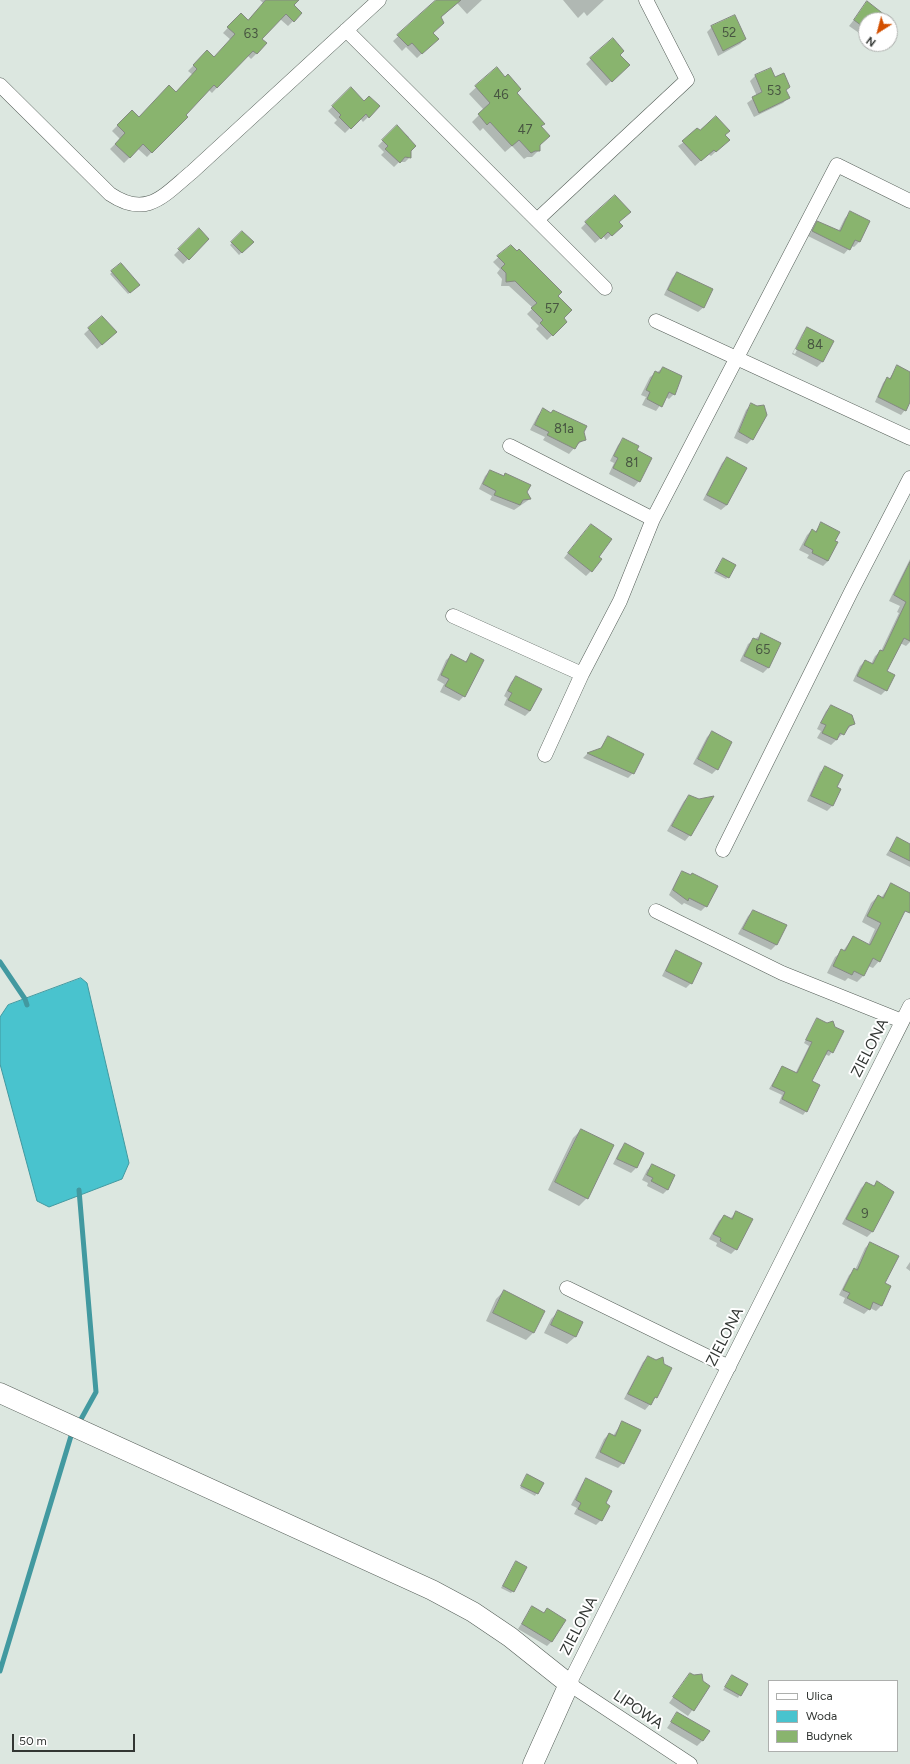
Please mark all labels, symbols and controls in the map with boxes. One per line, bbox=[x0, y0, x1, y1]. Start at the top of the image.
north arrow bbox=[858, 12, 898, 52]
house number: 52 bbox=[722, 25, 736, 41]
house number: 63 bbox=[244, 26, 258, 42]
text: N bbox=[864, 34, 879, 49]
house number: 53 bbox=[767, 83, 781, 99]
house number: 46 bbox=[493, 87, 509, 103]
house number: 47 bbox=[517, 122, 533, 138]
house number: 57 bbox=[545, 301, 559, 317]
house number: 84 bbox=[807, 337, 823, 353]
house number: 81a bbox=[554, 421, 574, 437]
house number: 81 bbox=[625, 455, 639, 471]
house number: 65 bbox=[756, 642, 770, 658]
street label: ZIELONA bbox=[848, 1016, 892, 1080]
house number: 9 bbox=[861, 1206, 869, 1222]
street label: ZIELONA bbox=[703, 1305, 747, 1369]
street label: ZIELONA bbox=[557, 1594, 601, 1658]
legend bbox=[768, 1680, 898, 1752]
street label: LIPOWA bbox=[610, 1687, 666, 1733]
text: Ulica bbox=[806, 1689, 833, 1703]
text: Woda bbox=[806, 1709, 837, 1723]
scale bar bbox=[14, 1726, 137, 1752]
text: Budynek bbox=[806, 1729, 852, 1743]
text: 50 m bbox=[19, 1734, 47, 1748]

